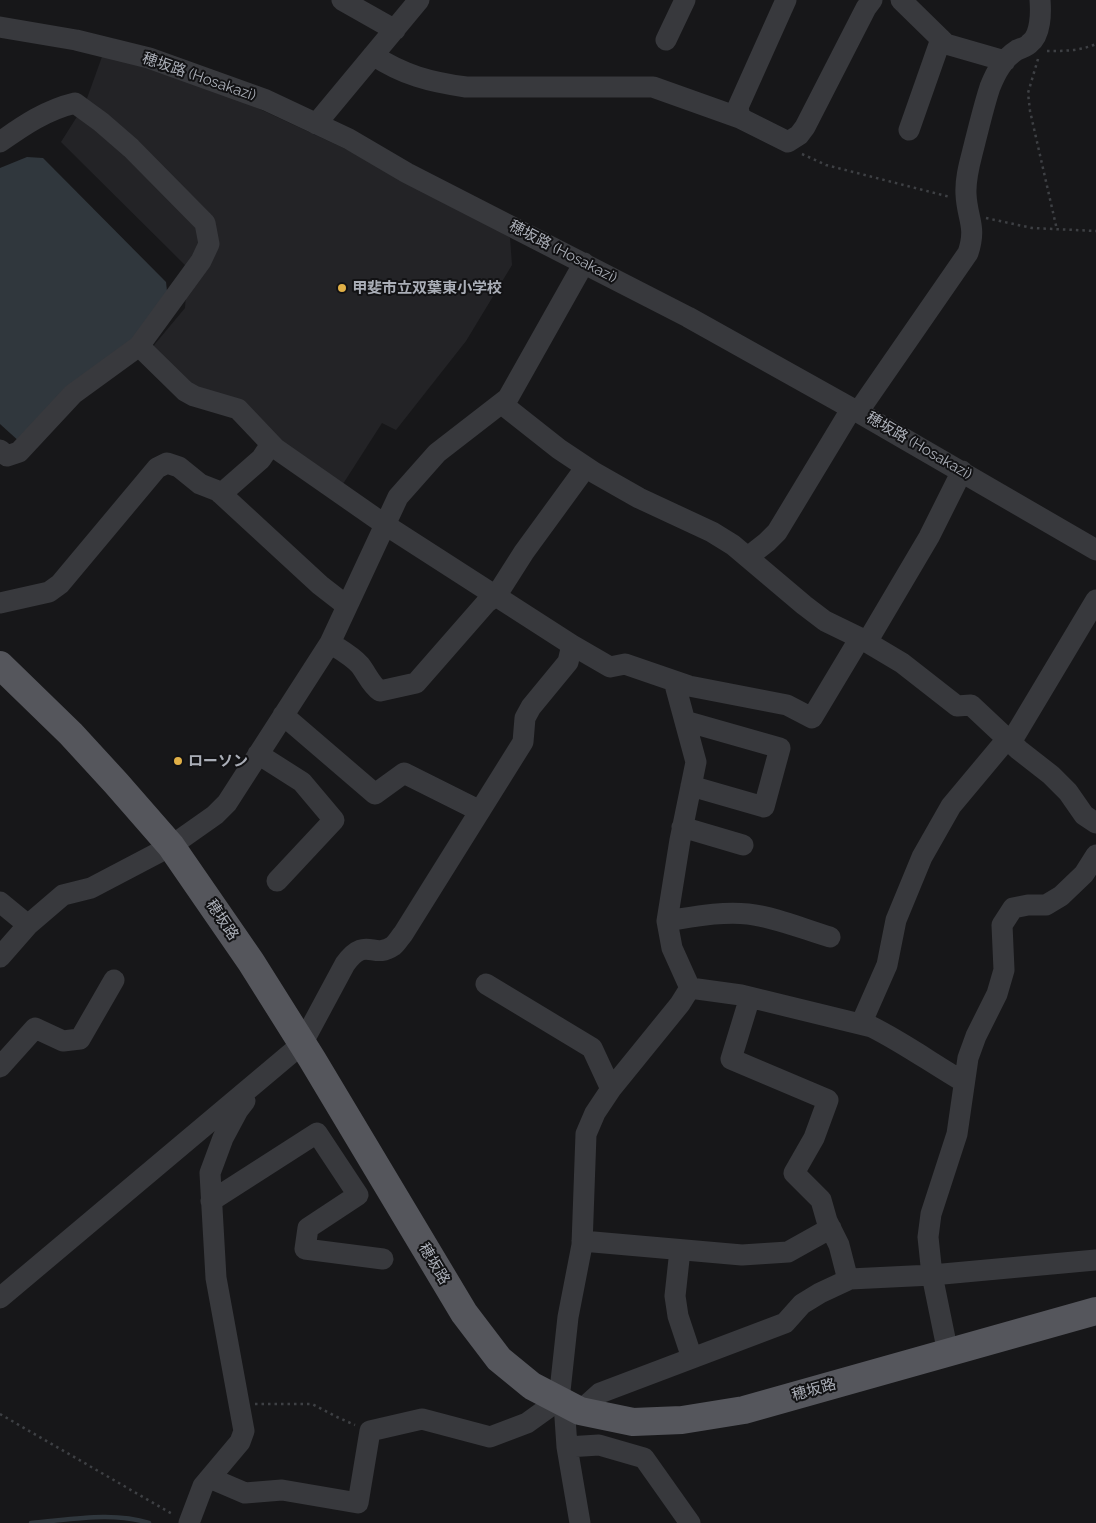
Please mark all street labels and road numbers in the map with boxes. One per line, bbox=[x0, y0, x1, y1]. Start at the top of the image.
street label: 穂坂路 (Hosakazi) bbox=[140, 49, 258, 105]
street label: 穂坂路 (Hosakazi) bbox=[506, 217, 620, 287]
street label: 穂坂路 (Hosakazi) bbox=[863, 408, 975, 484]
street label: 穂坂路 bbox=[202, 896, 242, 944]
street label: 穂坂路 bbox=[415, 1240, 453, 1288]
street label: 穂坂路 bbox=[790, 1375, 838, 1405]

